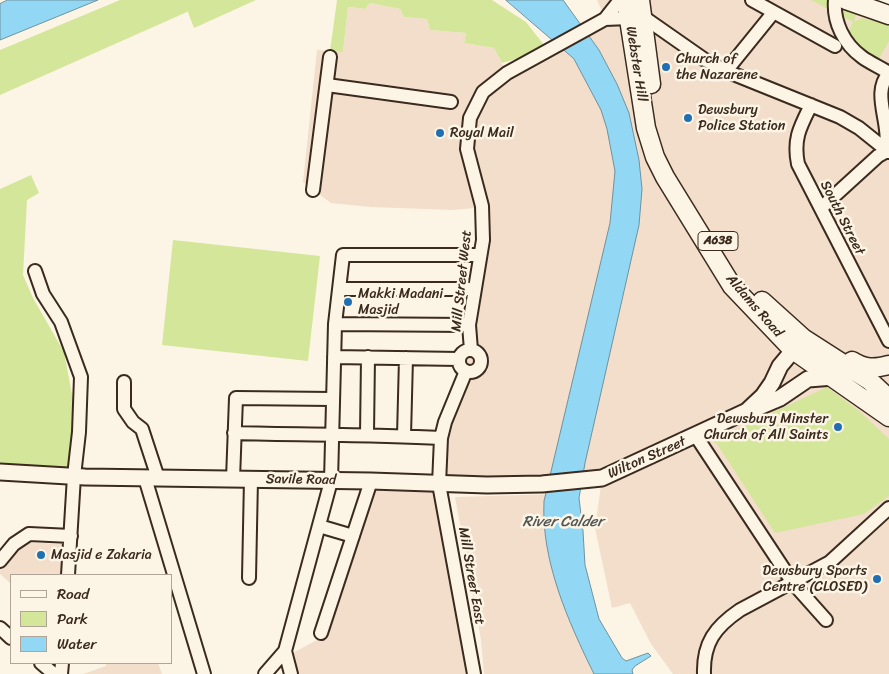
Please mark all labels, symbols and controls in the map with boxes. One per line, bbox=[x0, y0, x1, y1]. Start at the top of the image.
street label: Webster Hill bbox=[622, 25, 650, 103]
place label: Church of the Nazarene bbox=[676, 51, 758, 84]
marker: Church of the Nazarene bbox=[660, 61, 672, 73]
place label: Dewsbury Police Station bbox=[698, 102, 785, 134]
marker: Dewsbury Police Station bbox=[682, 112, 694, 124]
place label: Royal Mail bbox=[450, 125, 514, 141]
marker: Royal Mail bbox=[434, 127, 446, 139]
street label: South Street bbox=[816, 178, 868, 258]
street label: Mill Street West bbox=[448, 230, 476, 332]
road number: A638 bbox=[698, 232, 738, 250]
street label: Aldams Road bbox=[722, 271, 786, 341]
place label: Makki Madani Masjid bbox=[358, 286, 443, 318]
marker: Makki Madani Masjid bbox=[342, 296, 354, 308]
place label: Dewsbury Minster Church of All Saints bbox=[704, 411, 828, 444]
marker: Dewsbury Minster Church of All Saints bbox=[832, 421, 844, 433]
street label: Wilton Street bbox=[605, 433, 689, 483]
street label: Savile Road bbox=[266, 471, 336, 489]
water label: River Calder bbox=[523, 513, 603, 531]
street label: Mill Street East bbox=[454, 526, 488, 626]
place label: Masjid e Zakaria bbox=[51, 547, 152, 563]
marker: Masjid e Zakaria bbox=[35, 549, 47, 561]
place label: Dewsbury Sports Centre (CLOSED) bbox=[763, 563, 867, 596]
marker: Dewsbury Sports Centre (CLOSED) bbox=[871, 573, 883, 585]
legend bbox=[10, 574, 172, 664]
text: Road bbox=[57, 581, 89, 607]
text: Park bbox=[57, 606, 88, 632]
text: Water bbox=[57, 631, 97, 657]

